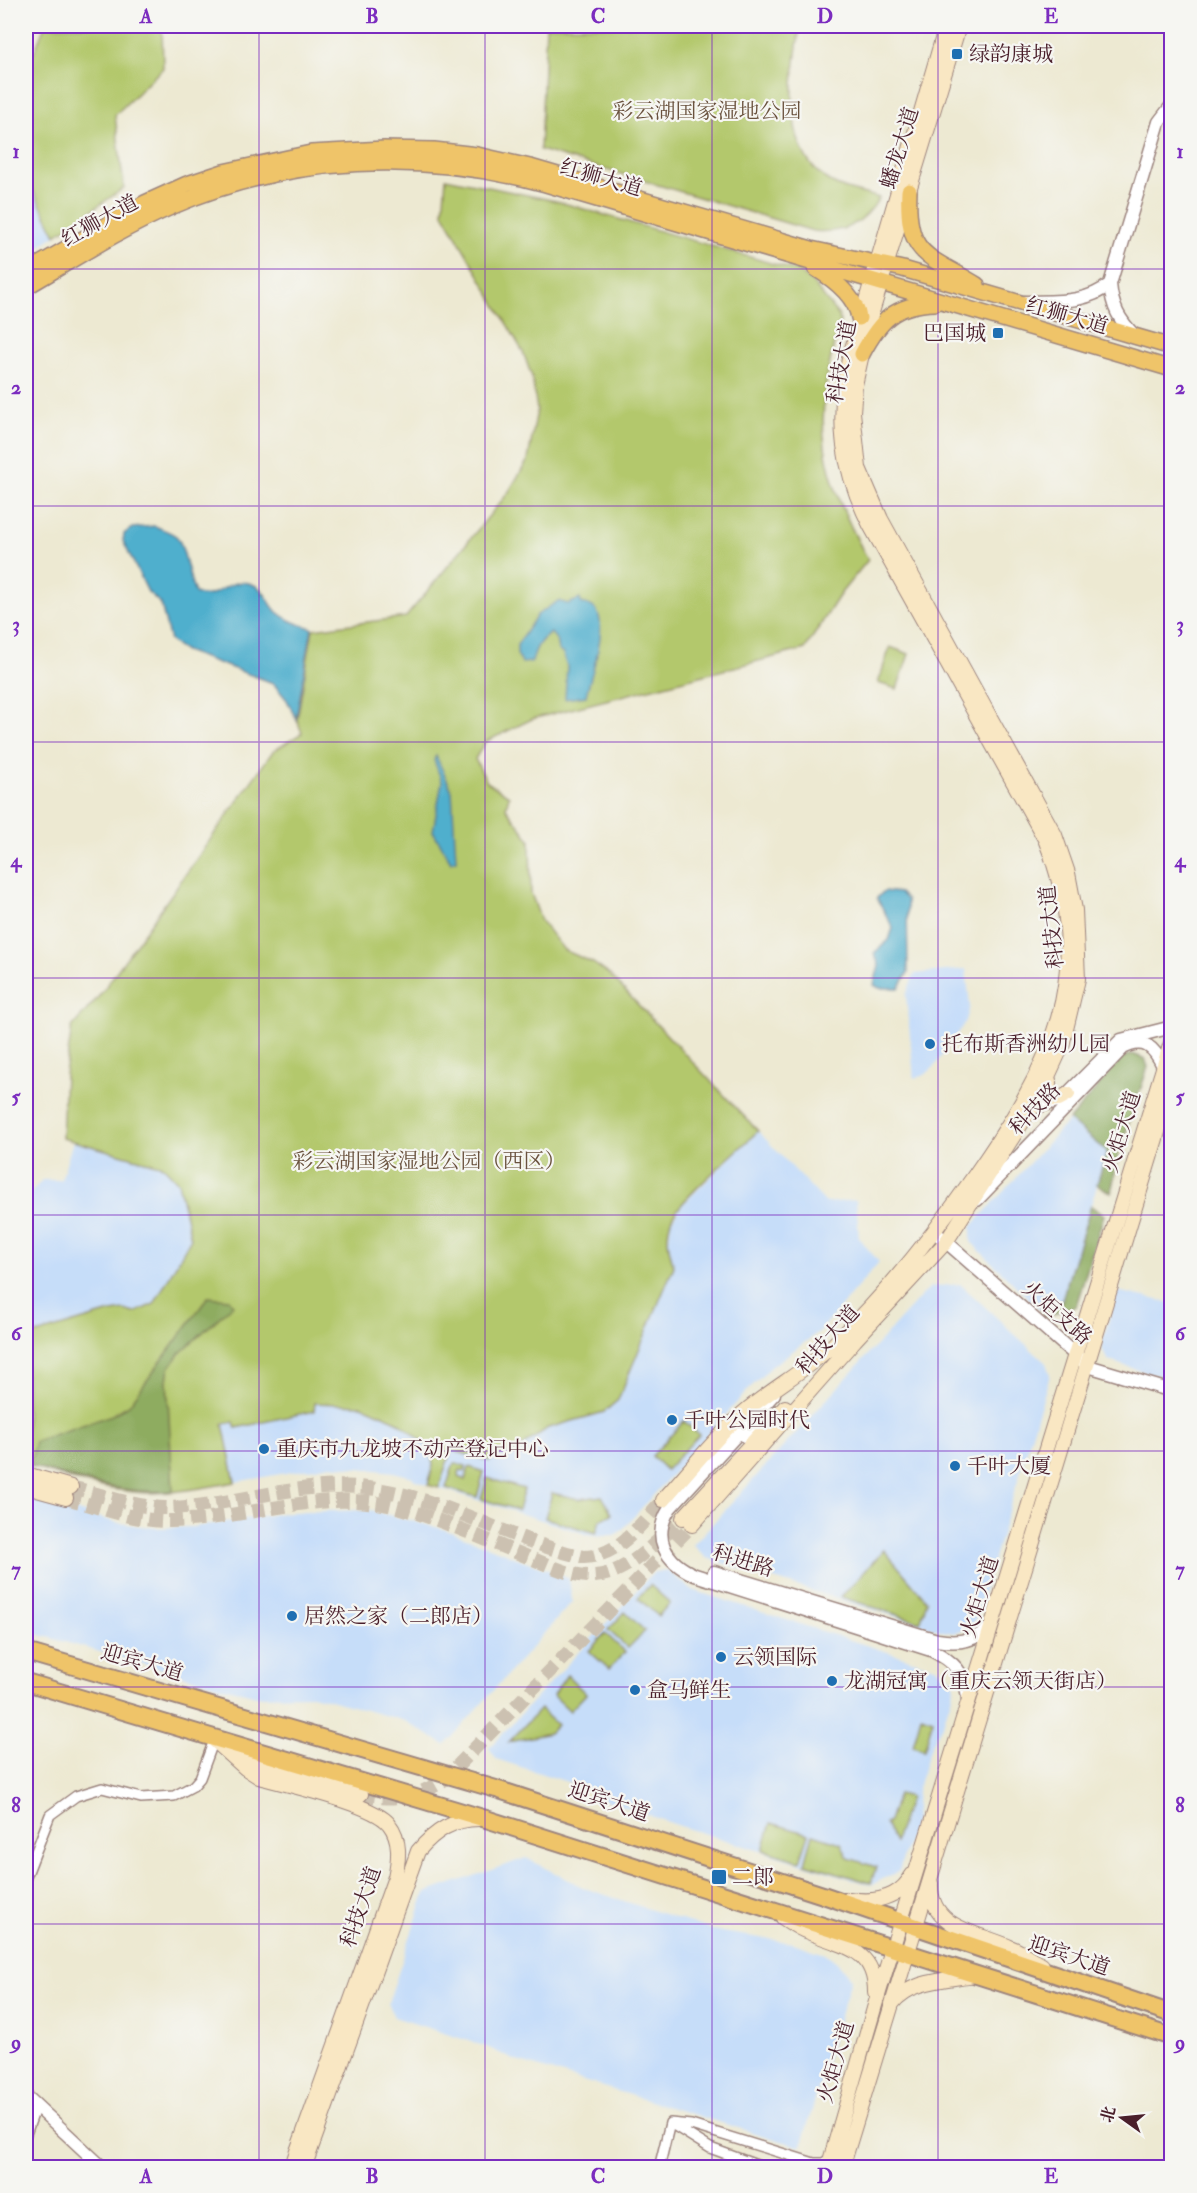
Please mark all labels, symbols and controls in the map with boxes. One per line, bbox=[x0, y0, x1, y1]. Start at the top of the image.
text: A bbox=[139, 4, 153, 29]
text: B bbox=[365, 4, 379, 29]
text: C bbox=[591, 4, 605, 29]
text: D bbox=[817, 4, 833, 29]
text: E bbox=[1044, 4, 1059, 29]
place label: 绿韵康城 bbox=[969, 41, 1053, 68]
marker: 绿韵康城 bbox=[950, 47, 964, 61]
park label: 彩云湖国家湿地公园 bbox=[613, 98, 802, 125]
street label: 蟠龙大道 bbox=[875, 104, 925, 192]
text: 1 bbox=[12, 139, 20, 164]
text: 1 bbox=[1176, 139, 1184, 164]
street label: 红狮大道 bbox=[557, 153, 645, 203]
street label: 红狮大道 bbox=[57, 189, 143, 253]
street label: 红狮大道 bbox=[1023, 291, 1111, 341]
street label: 科技大道 bbox=[821, 318, 863, 406]
place label: 巴国城 bbox=[923, 320, 986, 347]
marker: 巴国城 bbox=[991, 326, 1005, 340]
text: 2 bbox=[11, 375, 21, 400]
text: 2 bbox=[1175, 375, 1185, 400]
text: 3 bbox=[12, 612, 20, 637]
text: 3 bbox=[1176, 612, 1184, 637]
text: 4 bbox=[10, 848, 23, 873]
text: 4 bbox=[1174, 848, 1187, 873]
street label: 科技大道 bbox=[1034, 884, 1070, 970]
place label: 托布斯香洲幼儿园 bbox=[942, 1031, 1110, 1058]
marker: 托布斯香洲幼儿园 bbox=[923, 1037, 937, 1051]
street label: 科技路 bbox=[1003, 1077, 1067, 1141]
text: 5 bbox=[12, 1084, 22, 1109]
text: 5 bbox=[1176, 1084, 1186, 1109]
street label: 火炬大道 bbox=[1097, 1088, 1147, 1176]
park label: 彩云湖国家湿地公园（西区） bbox=[293, 1148, 566, 1175]
street label: 火炬支路 bbox=[1016, 1275, 1098, 1351]
street label: 科技大道 bbox=[790, 1299, 866, 1381]
text: 6 bbox=[11, 1321, 23, 1346]
text: 6 bbox=[1175, 1321, 1187, 1346]
place label: 千叶公园时代 bbox=[684, 1407, 810, 1434]
marker: 千叶公园时代 bbox=[665, 1413, 679, 1427]
place label: 重庆市九龙坡不动产登记中心 bbox=[276, 1436, 549, 1463]
marker: 重庆市九龙坡不动产登记中心 bbox=[257, 1442, 271, 1456]
place label: 千叶大厦 bbox=[967, 1453, 1051, 1480]
marker: 千叶大厦 bbox=[948, 1459, 962, 1473]
street label: 科进路 bbox=[709, 1539, 777, 1583]
street label: 火炬大道 bbox=[955, 1553, 1005, 1641]
text: 7 bbox=[11, 1557, 21, 1582]
text: 7 bbox=[1175, 1557, 1185, 1582]
place label: 居然之家（二郎店） bbox=[304, 1603, 493, 1630]
marker: 居然之家（二郎店） bbox=[285, 1609, 299, 1623]
street label: 迎宾大道 bbox=[98, 1638, 186, 1688]
place label: 云领国际 bbox=[733, 1644, 817, 1671]
marker: 云领国际 bbox=[714, 1650, 728, 1664]
place label: 龙湖冠寓（重庆云领天街店） bbox=[844, 1668, 1117, 1695]
marker: 龙湖冠寓（重庆云领天街店） bbox=[825, 1674, 839, 1688]
place label: 盒马鲜生 bbox=[647, 1677, 731, 1704]
marker: 盒马鲜生 bbox=[628, 1683, 642, 1697]
street label: 迎宾大道 bbox=[565, 1776, 653, 1828]
text: 8 bbox=[11, 1793, 21, 1818]
text: 8 bbox=[1175, 1793, 1185, 1818]
street label: 科技大道 bbox=[335, 1863, 387, 1951]
place label: 二郎 bbox=[732, 1864, 774, 1891]
marker: 二郎 bbox=[710, 1868, 728, 1886]
street label: 迎宾大道 bbox=[1025, 1930, 1113, 1982]
street label: 火炬大道 bbox=[811, 2018, 861, 2106]
text: 9 bbox=[9, 2030, 21, 2055]
text: 9 bbox=[1173, 2030, 1185, 2055]
north arrow bbox=[1092, 2088, 1152, 2148]
text: 北 bbox=[1097, 2104, 1120, 2125]
text: A bbox=[139, 2164, 153, 2189]
text: B bbox=[365, 2164, 379, 2189]
text: C bbox=[591, 2164, 605, 2189]
text: D bbox=[817, 2164, 833, 2189]
text: E bbox=[1044, 2164, 1059, 2189]

